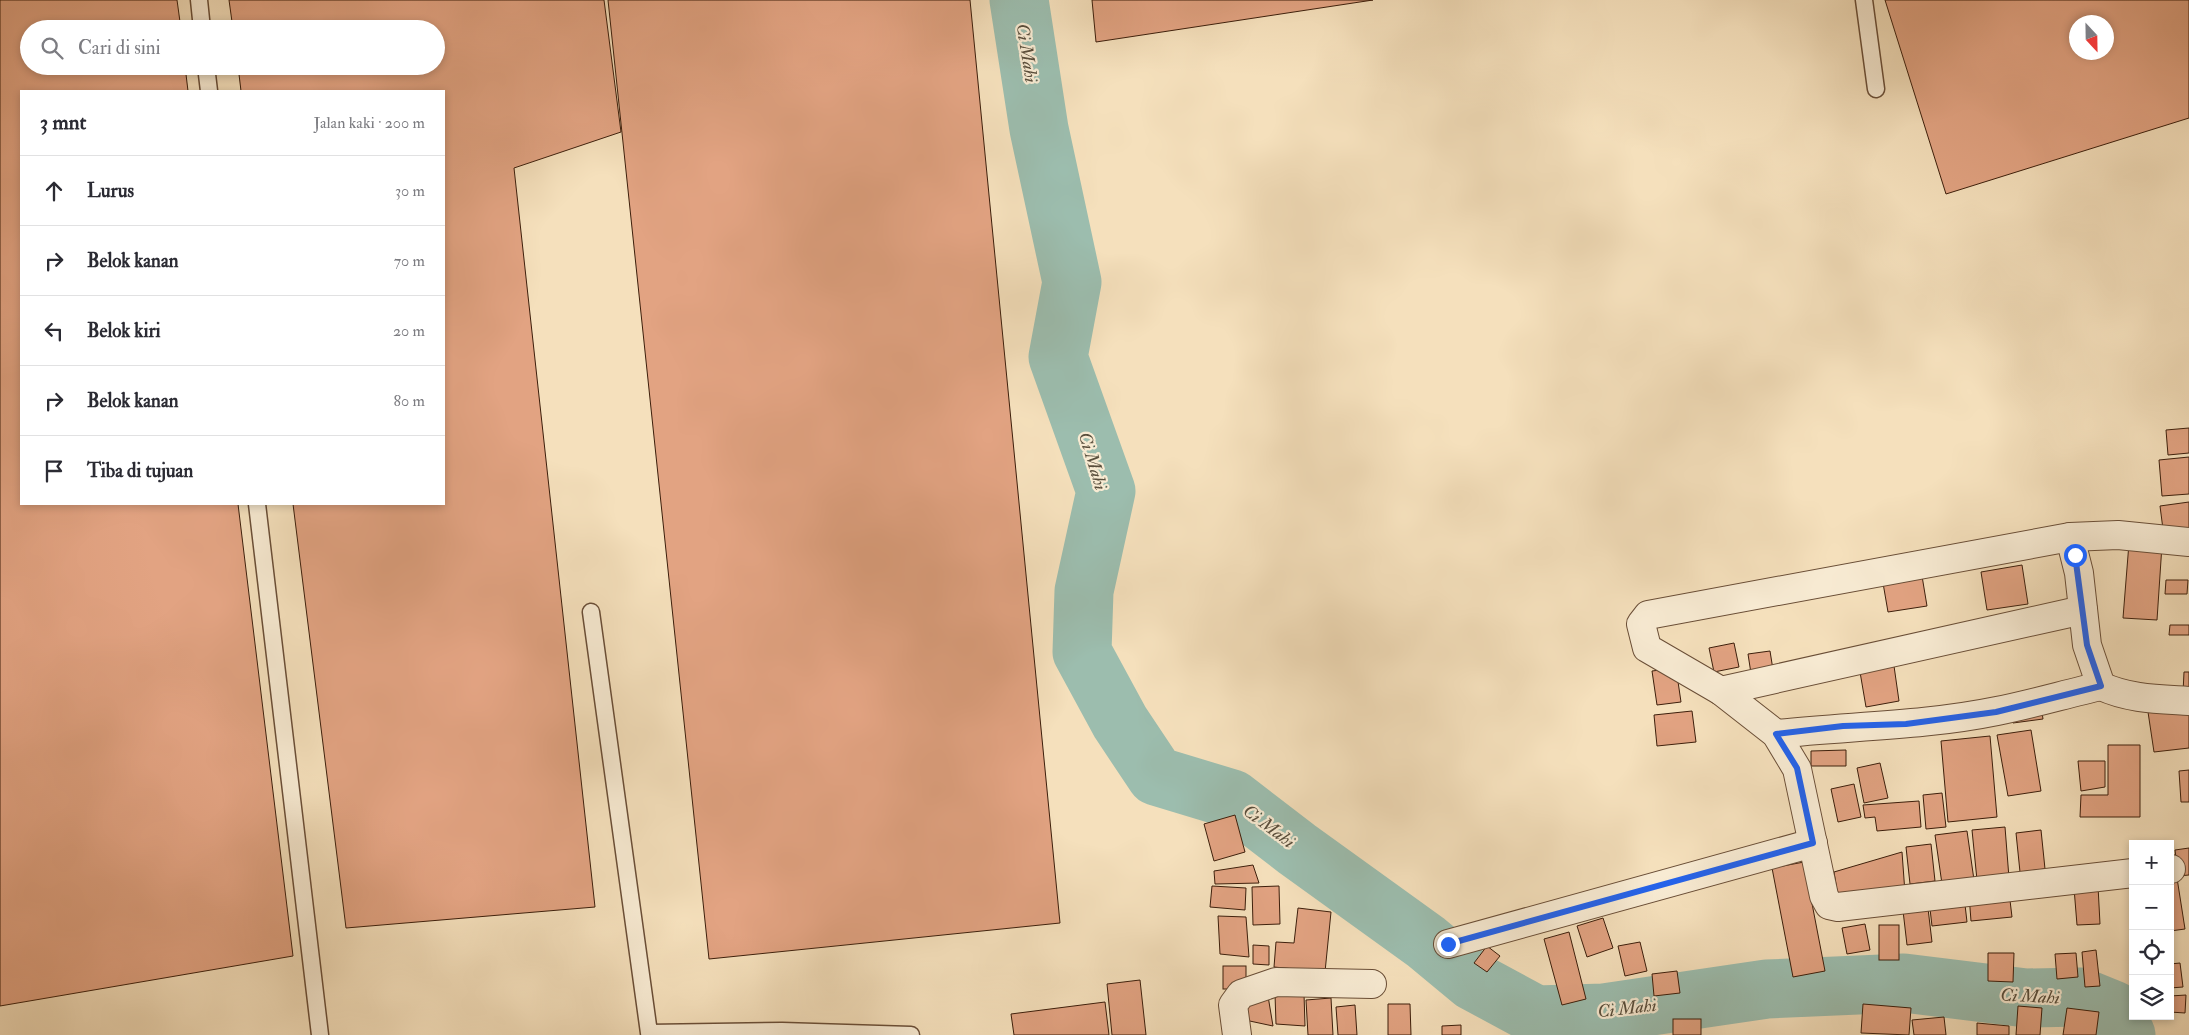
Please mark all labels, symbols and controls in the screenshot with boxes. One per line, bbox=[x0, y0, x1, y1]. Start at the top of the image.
north arrow bbox=[2069, 15, 2114, 60]
search box bbox=[20, 20, 445, 75]
water label: Ci Mahi bbox=[1010, 22, 1043, 84]
icon: search bbox=[38, 34, 66, 62]
text: Cari di sini bbox=[78, 36, 161, 60]
text: 3 mnt bbox=[40, 109, 86, 136]
text: Jalan kaki · 200 m bbox=[314, 113, 425, 133]
icon: ahead bbox=[40, 177, 68, 205]
text: Lurus bbox=[87, 179, 134, 203]
text: 30 m bbox=[395, 181, 425, 201]
icon: right bbox=[40, 247, 68, 275]
text: Belok kanan bbox=[87, 249, 178, 273]
text: 70 m bbox=[394, 251, 425, 271]
icon: left bbox=[40, 317, 68, 345]
text: Belok kiri bbox=[87, 319, 161, 343]
text: 20 m bbox=[393, 321, 425, 341]
icon: right bbox=[40, 387, 68, 415]
text: Belok kanan bbox=[87, 389, 178, 413]
text: 80 m bbox=[394, 391, 425, 411]
water label: Ci Mahi bbox=[1073, 429, 1112, 493]
icon: arrive bbox=[40, 457, 68, 485]
text: Tiba di tujuan bbox=[87, 459, 193, 483]
route start bbox=[2064, 544, 2087, 567]
water label: Ci Mahi bbox=[1238, 799, 1299, 854]
map controls bbox=[2129, 840, 2174, 1020]
button: + bbox=[2129, 840, 2174, 885]
button: − bbox=[2129, 885, 2174, 930]
button: locate bbox=[2129, 930, 2174, 975]
route end bbox=[1437, 933, 1460, 956]
button: layers bbox=[2129, 975, 2174, 1020]
water label: Ci Mahi bbox=[2000, 983, 2060, 1010]
water label: Ci Mahi bbox=[1596, 993, 1658, 1024]

